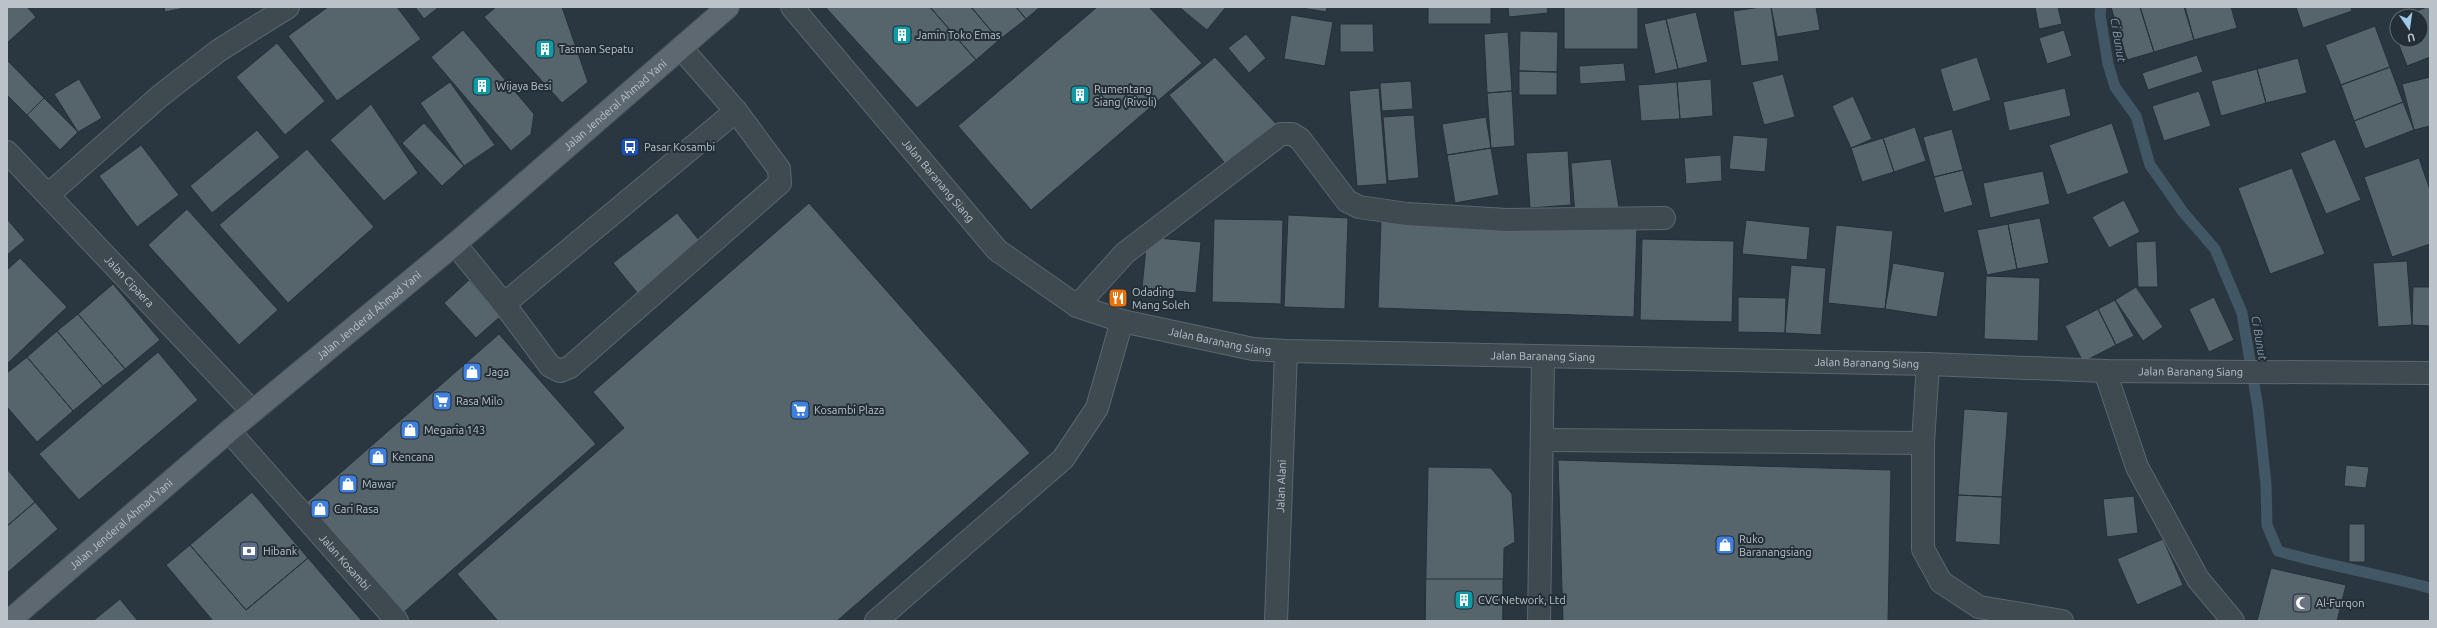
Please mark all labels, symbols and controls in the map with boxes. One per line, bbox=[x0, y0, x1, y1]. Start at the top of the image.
north arrow bbox=[2389, 8, 2429, 48]
water label: Ci Bunut bbox=[2108, 17, 2129, 63]
building icon: Jamin Toko Emas bbox=[891, 24, 913, 46]
place label: Jamin Toko Emas bbox=[916, 29, 1001, 41]
text: U bbox=[2406, 31, 2416, 44]
building icon: Tasman Sepatu bbox=[534, 38, 556, 60]
place label: Tasman Sepatu bbox=[559, 43, 634, 55]
street label: Jalan Jenderal Ahmad Yani bbox=[561, 57, 669, 153]
building icon: Wijaya Besi bbox=[471, 75, 493, 97]
place label: Wijaya Besi bbox=[496, 80, 551, 92]
place label: Rumentang Siang (Rivoli) bbox=[1094, 83, 1157, 109]
building icon: Rumentang Siang (Rivoli) bbox=[1069, 84, 1091, 106]
bus stop icon: Pasar Kosambi bbox=[619, 136, 641, 158]
street label: Jalan Baranang Siang bbox=[900, 137, 977, 224]
place label: Pasar Kosambi bbox=[644, 141, 715, 153]
street label: Jalan Cipaera bbox=[102, 253, 156, 309]
street label: Jalan Jenderal Ahmad Yani bbox=[314, 269, 423, 362]
place label: Odading Mang Soleh bbox=[1132, 286, 1190, 311]
restaurant icon: Odading Mang Soleh bbox=[1107, 287, 1129, 309]
water label: Ci Bunut bbox=[2249, 315, 2270, 361]
street label: Jalan Baranang Siang bbox=[1167, 325, 1272, 356]
street label: Jalan Baranang Siang bbox=[1490, 349, 1595, 363]
street label: Jalan Baranang Siang bbox=[1814, 356, 1919, 370]
shop icon: Jaga bbox=[461, 361, 483, 383]
street label: Jalan Baranang Siang bbox=[2138, 365, 2243, 378]
place label: Jaga bbox=[486, 366, 509, 378]
supermarket icon: Rasa Milo bbox=[431, 390, 453, 412]
place label: Rasa Milo bbox=[456, 395, 503, 407]
supermarket icon: Kosambi Plaza bbox=[789, 399, 811, 421]
place label: Kosambi Plaza bbox=[814, 404, 884, 416]
shop icon: Megaria 143 bbox=[399, 419, 421, 441]
place label: Megaria 143 bbox=[424, 424, 485, 436]
shop icon: Kencana bbox=[367, 446, 389, 468]
place label: Kencana bbox=[392, 451, 434, 463]
street label: Jalan Alani bbox=[1274, 459, 1288, 513]
shop icon: Mawar bbox=[337, 473, 359, 495]
street label: Jalan Jenderal Ahmad Yani bbox=[67, 477, 175, 572]
place label: Mawar bbox=[362, 478, 396, 490]
shop icon: Cari Rasa bbox=[309, 498, 331, 520]
place label: Cari Rasa bbox=[334, 503, 379, 515]
street label: Jalan Kosambi bbox=[317, 532, 373, 592]
place label: Ruko Baranangsiang bbox=[1739, 533, 1812, 558]
shop icon: Ruko Baranangsiang bbox=[1714, 534, 1736, 556]
bank icon: Hibank bbox=[238, 540, 260, 562]
place label: Hibank bbox=[263, 545, 298, 557]
building icon: CVC Network, Ltd bbox=[1453, 589, 1475, 611]
mosque icon: Al-Furqon bbox=[2291, 592, 2313, 614]
place label: CVC Network, Ltd bbox=[1478, 594, 1566, 606]
place label: Al-Furqon bbox=[2316, 597, 2364, 609]

